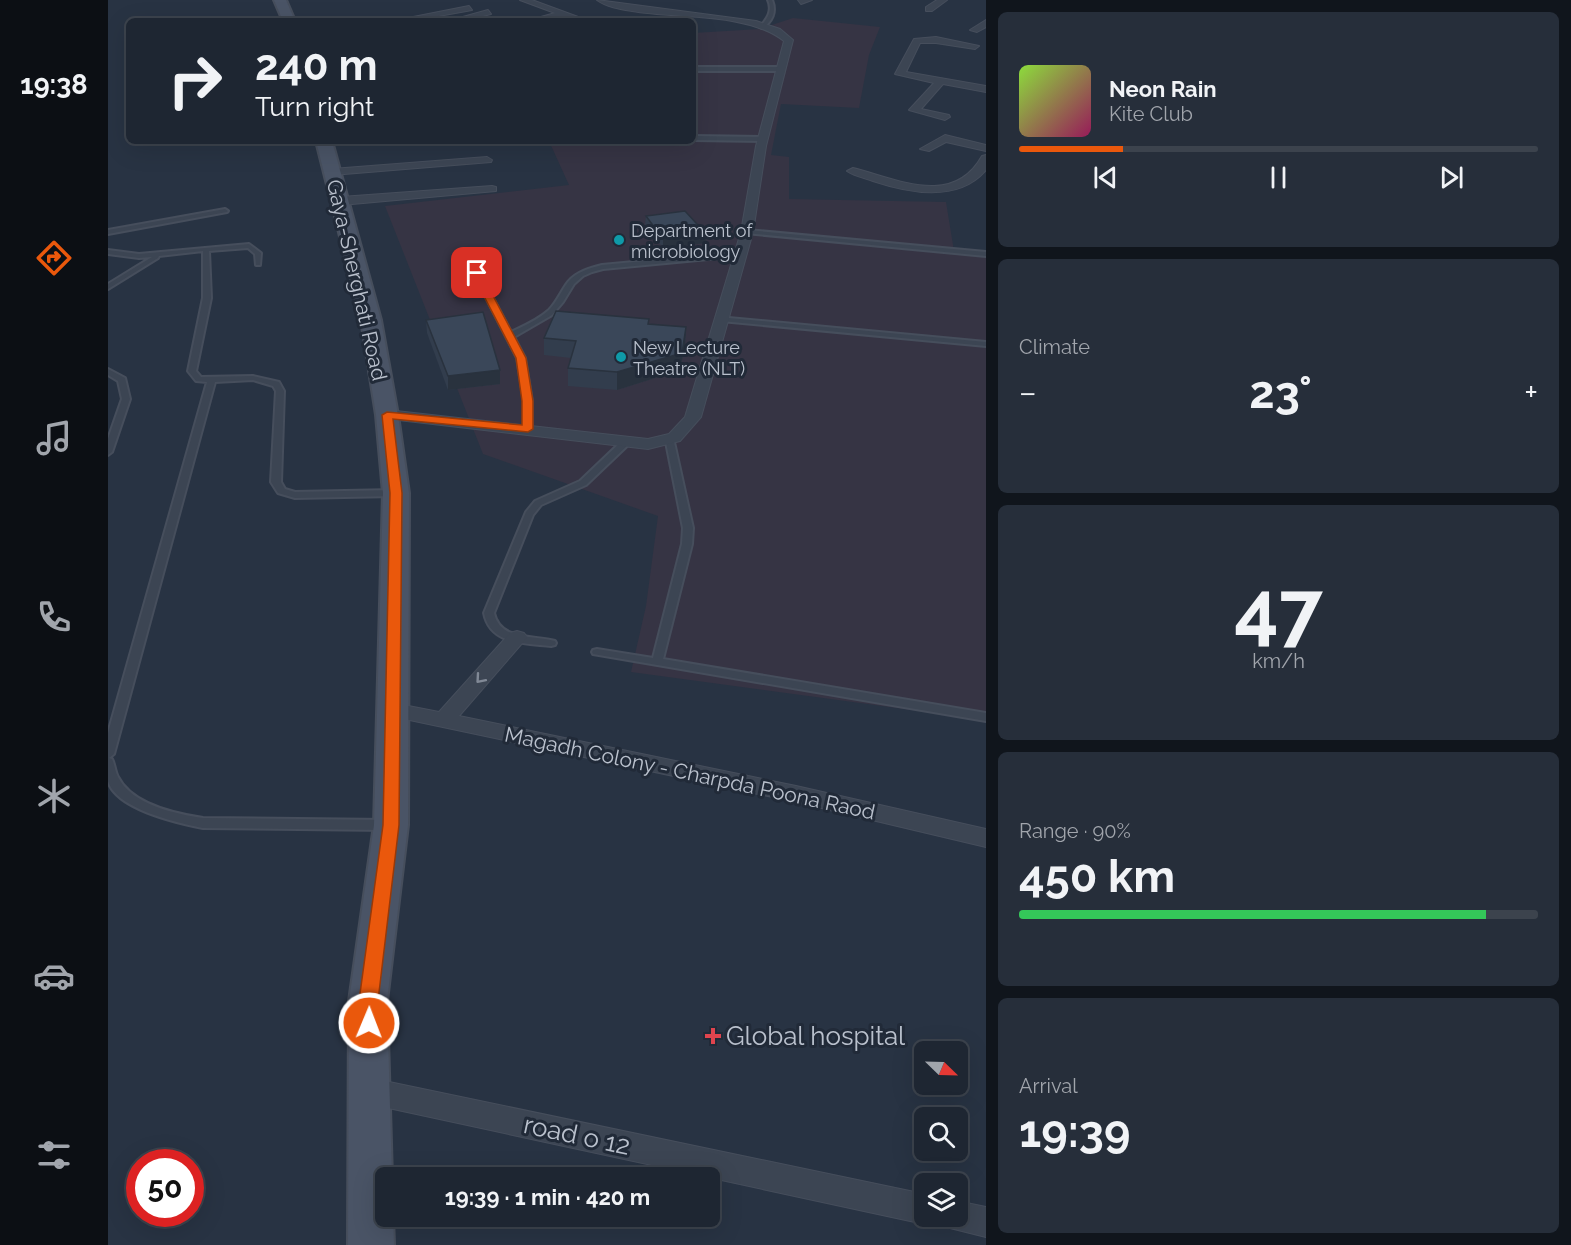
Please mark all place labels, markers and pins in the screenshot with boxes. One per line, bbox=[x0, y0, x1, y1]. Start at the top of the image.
place label: Department of microbiology bbox=[631, 220, 753, 262]
marker: Department of microbiology bbox=[612, 233, 626, 247]
pin bbox=[451, 247, 502, 298]
place label: New Lecture Theatre (NLT) bbox=[633, 337, 745, 379]
marker: New Lecture Theatre (NLT) bbox=[614, 350, 628, 364]
place label: Global hospital bbox=[726, 1021, 906, 1051]
marker: Global hospital bbox=[704, 1027, 722, 1045]

